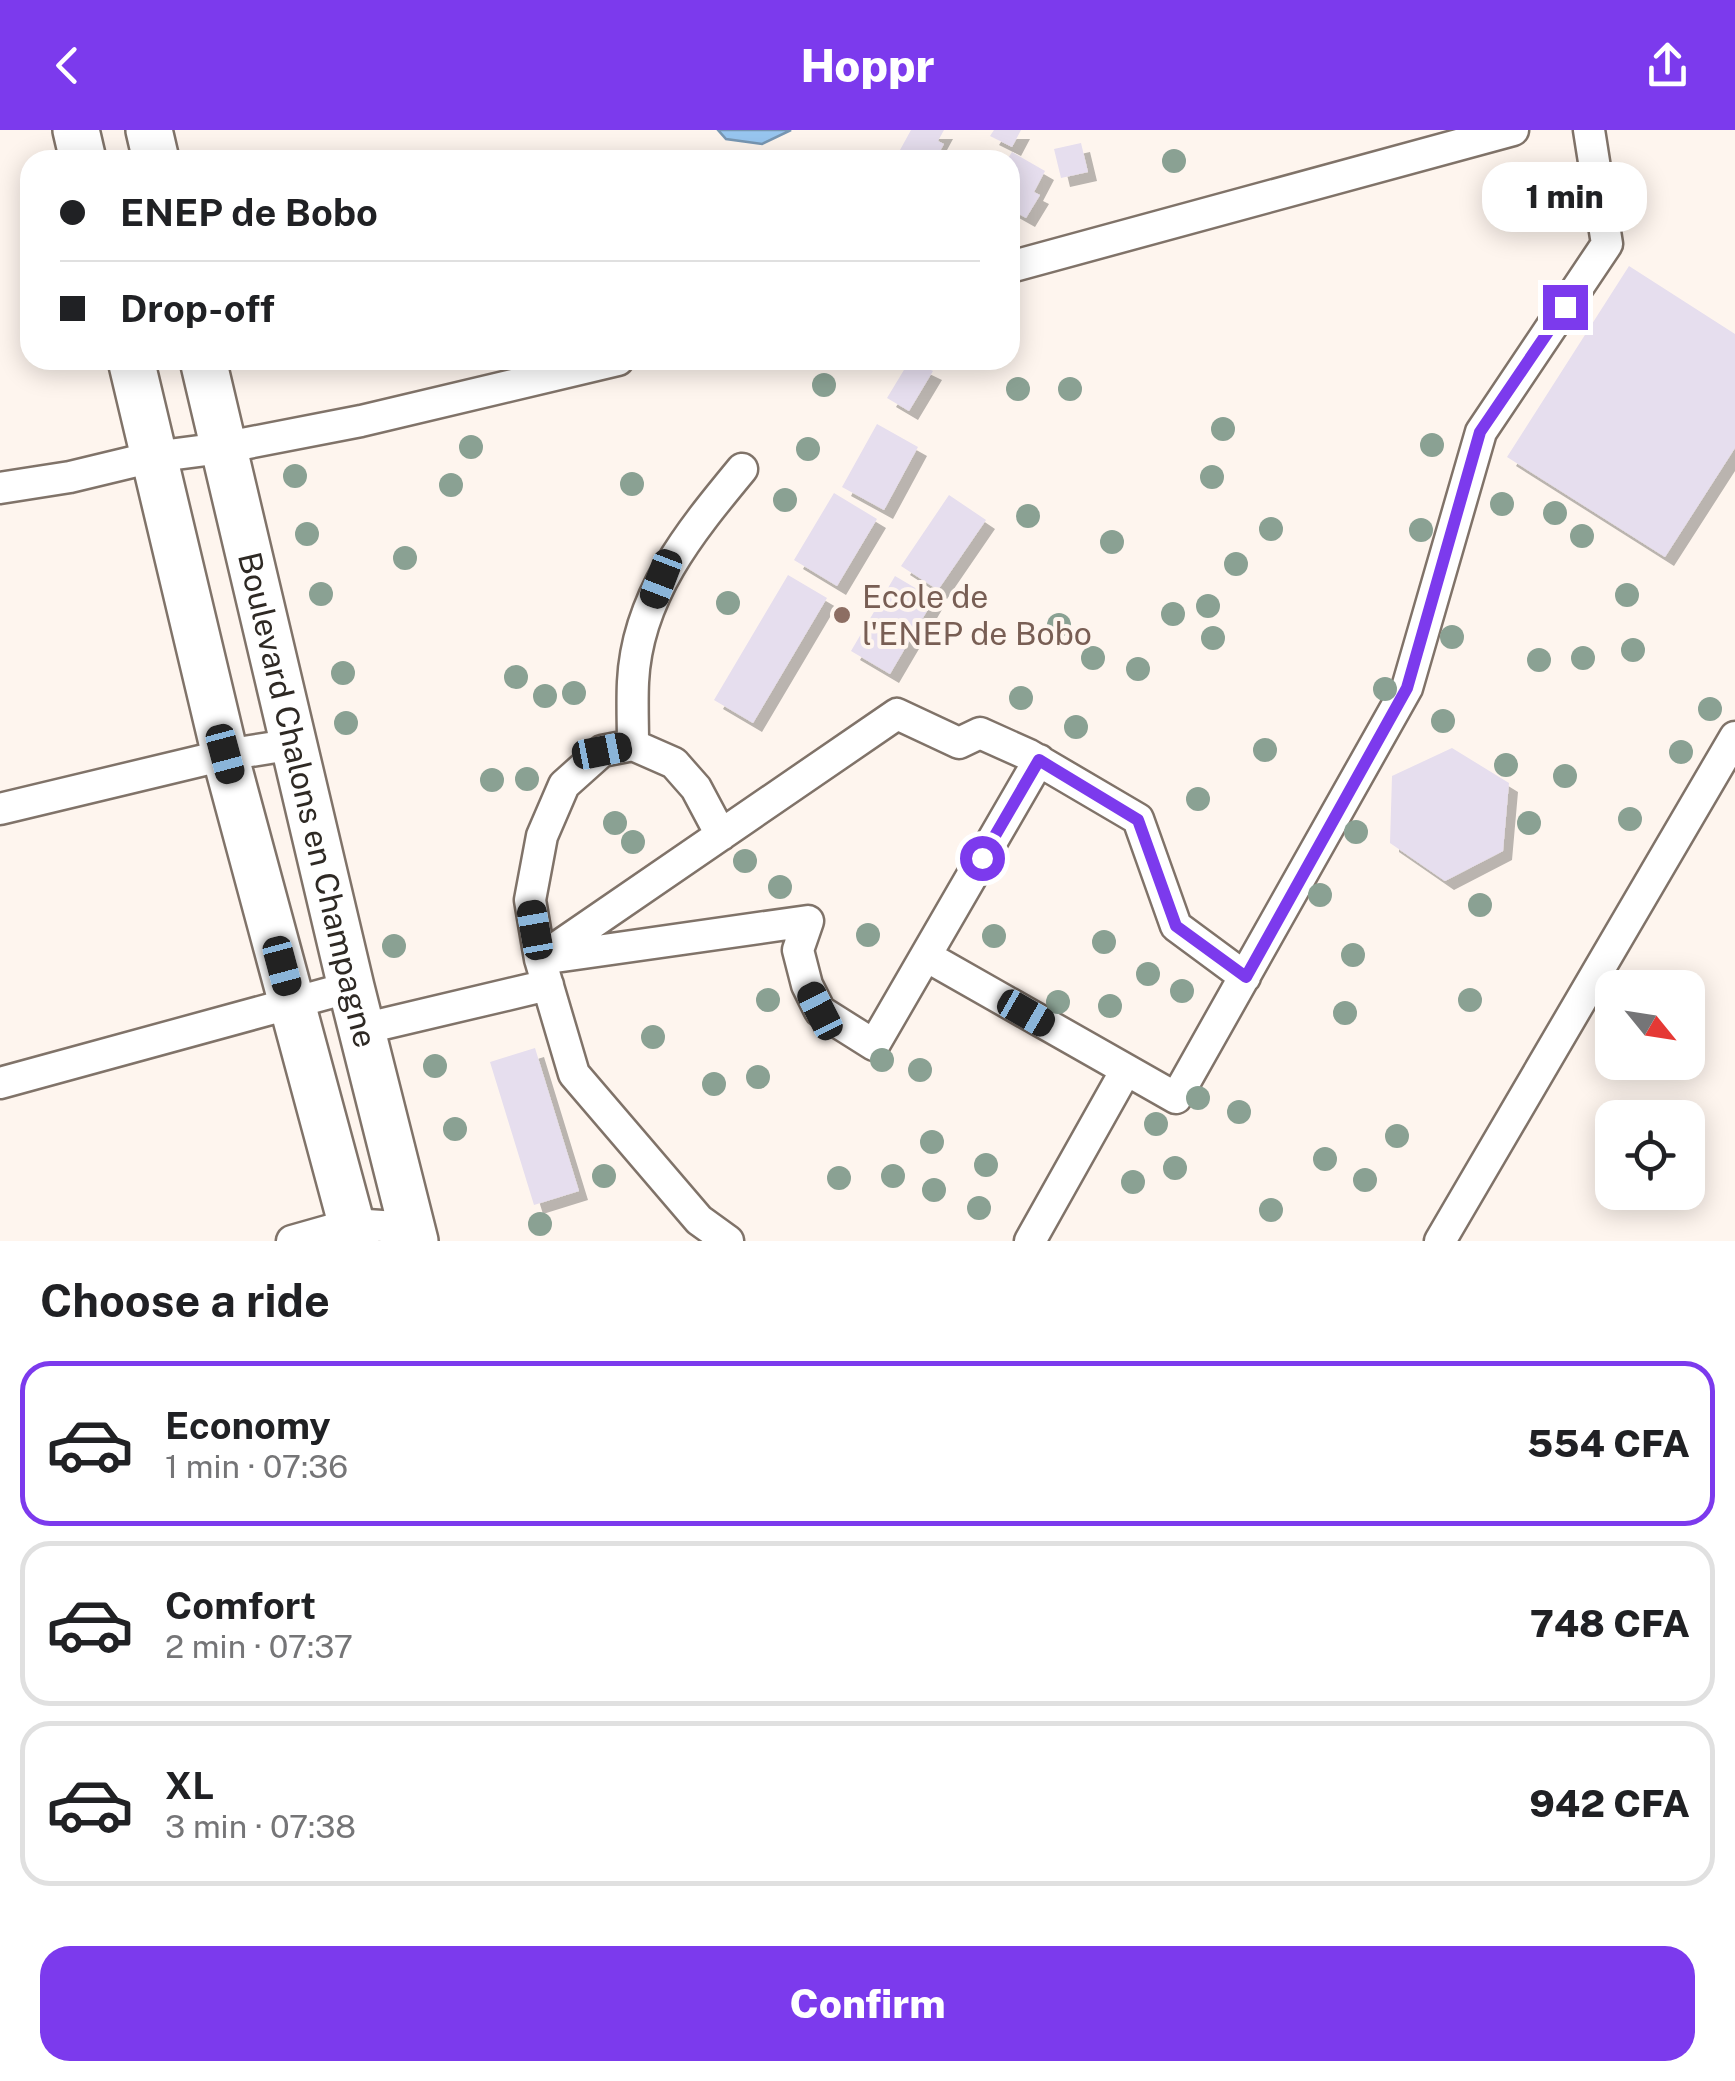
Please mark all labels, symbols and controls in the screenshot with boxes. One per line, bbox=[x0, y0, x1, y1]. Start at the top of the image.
icon: back bbox=[40, 38, 95, 93]
icon: share bbox=[1640, 38, 1695, 93]
text: Hoppr bbox=[800, 39, 935, 92]
callout: 1 min bbox=[1482, 162, 1648, 232]
text: 1 min bbox=[1525, 178, 1604, 215]
text: ENEP de Bobo bbox=[120, 190, 378, 235]
route end bbox=[1543, 285, 1588, 330]
text: Drop-off bbox=[120, 286, 275, 331]
car bbox=[636, 546, 686, 612]
street label: Boulevard Chalons en Champagne bbox=[231, 548, 385, 1051]
place label: Ecole de l'ENEP de Bobo bbox=[862, 578, 1092, 652]
marker: Ecole de l'ENEP de Bobo bbox=[831, 604, 853, 626]
car bbox=[203, 721, 247, 787]
car bbox=[570, 731, 634, 771]
route start bbox=[960, 836, 1005, 881]
car bbox=[515, 898, 555, 962]
car bbox=[260, 933, 304, 999]
north arrow bbox=[1595, 970, 1705, 1080]
map controls bbox=[1595, 970, 1705, 1210]
car bbox=[793, 977, 847, 1045]
car bbox=[993, 985, 1059, 1041]
button: locate bbox=[1595, 1100, 1705, 1210]
text: Choose a ride bbox=[40, 1274, 330, 1327]
icon: car bbox=[45, 1399, 135, 1489]
text: Economy bbox=[165, 1403, 331, 1448]
text: 554 CFA bbox=[1527, 1421, 1690, 1466]
text: 1 min · 07:36 bbox=[165, 1448, 348, 1485]
icon: car bbox=[45, 1579, 135, 1669]
text: Comfort bbox=[165, 1583, 316, 1628]
text: 748 CFA bbox=[1530, 1601, 1690, 1646]
text: 2 min · 07:37 bbox=[165, 1628, 353, 1665]
icon: car bbox=[45, 1759, 135, 1849]
text: XL bbox=[165, 1763, 214, 1808]
text: 942 CFA bbox=[1529, 1781, 1690, 1826]
text: 3 min · 07:38 bbox=[165, 1808, 356, 1845]
button: Confirm bbox=[40, 1946, 1695, 2061]

